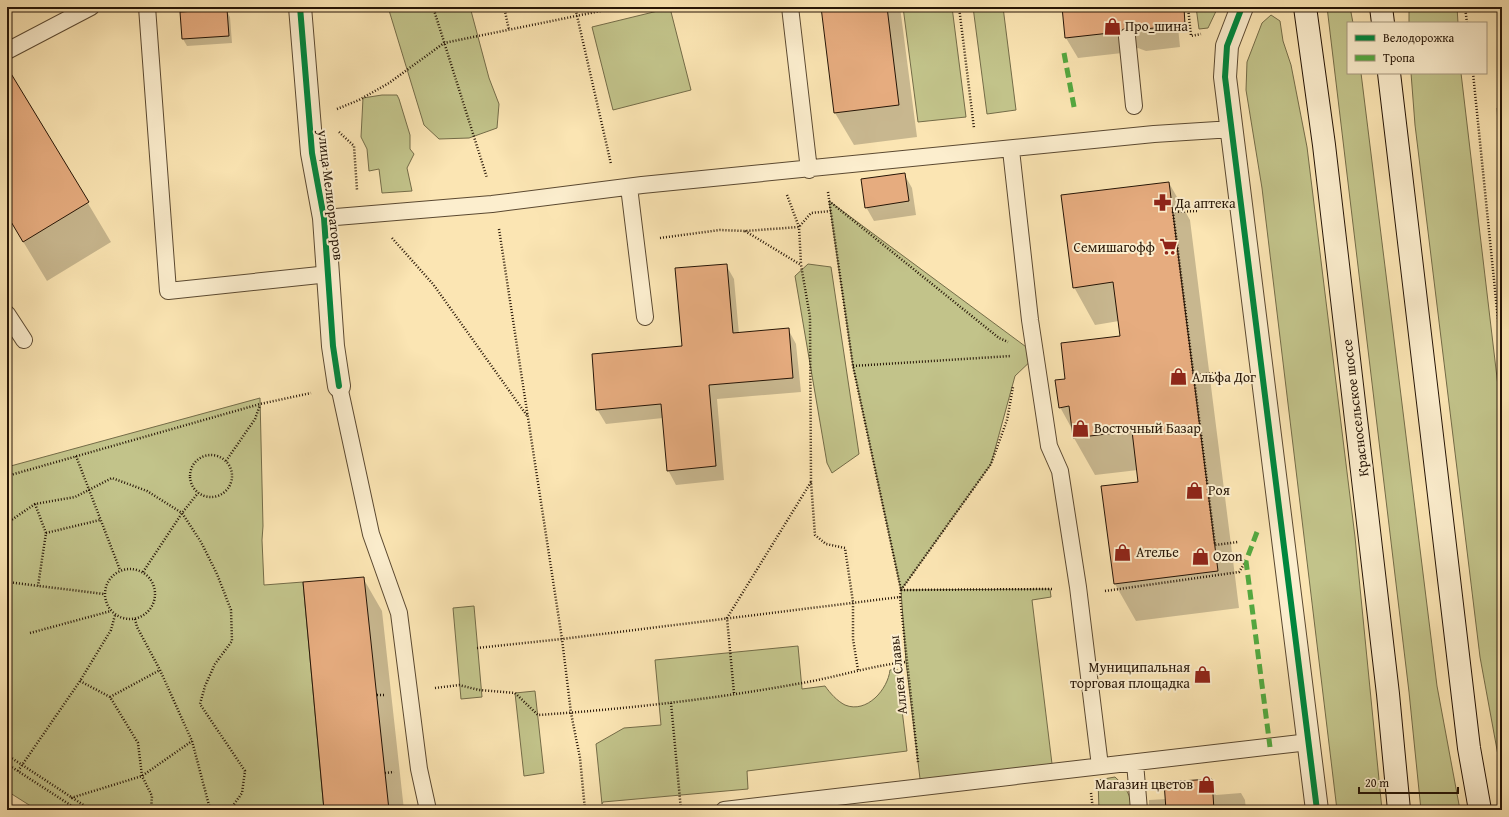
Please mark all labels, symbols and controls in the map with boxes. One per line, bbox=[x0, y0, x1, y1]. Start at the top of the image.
shop icon: Про_шина bbox=[1102, 16, 1122, 36]
place label: Про_шина bbox=[1125, 16, 1188, 36]
legend bbox=[1347, 22, 1487, 74]
text: Велодорожка bbox=[1383, 29, 1454, 46]
text: Тропа bbox=[1383, 49, 1415, 66]
street label: улица Мелиораторов bbox=[313, 128, 349, 262]
pharmacy icon: Да аптека bbox=[1152, 193, 1172, 213]
place label: Да аптека bbox=[1174, 193, 1236, 213]
place label: Семишагофф bbox=[1073, 237, 1155, 257]
supermarket icon: Семишагофф bbox=[1158, 237, 1178, 257]
street label: Красносельское шоссе bbox=[1337, 338, 1373, 478]
shop icon: Альфа Дог bbox=[1169, 367, 1189, 387]
place label: Альфа Дог bbox=[1192, 367, 1256, 387]
shop icon: Восточный Базар bbox=[1071, 418, 1091, 438]
place label: Восточный Базар bbox=[1094, 418, 1201, 438]
shop icon: Роя bbox=[1185, 480, 1205, 500]
place label: Роя bbox=[1208, 480, 1230, 500]
shop icon: Ателье bbox=[1113, 542, 1133, 562]
place label: Ателье bbox=[1136, 542, 1179, 562]
shop icon: Ozon bbox=[1190, 546, 1210, 566]
place label: Ozon bbox=[1213, 546, 1243, 566]
street label: Аллея Славы bbox=[884, 634, 912, 715]
place label: Муниципальная торговая площадка bbox=[1070, 657, 1190, 693]
shop icon: Муниципальная торговая площадка bbox=[1193, 665, 1213, 685]
scale bar bbox=[1359, 769, 1458, 795]
place label: Магазин цветов bbox=[1095, 774, 1193, 794]
shop icon: Магазин цветов bbox=[1196, 774, 1216, 794]
text: 20 m bbox=[1365, 774, 1389, 791]

